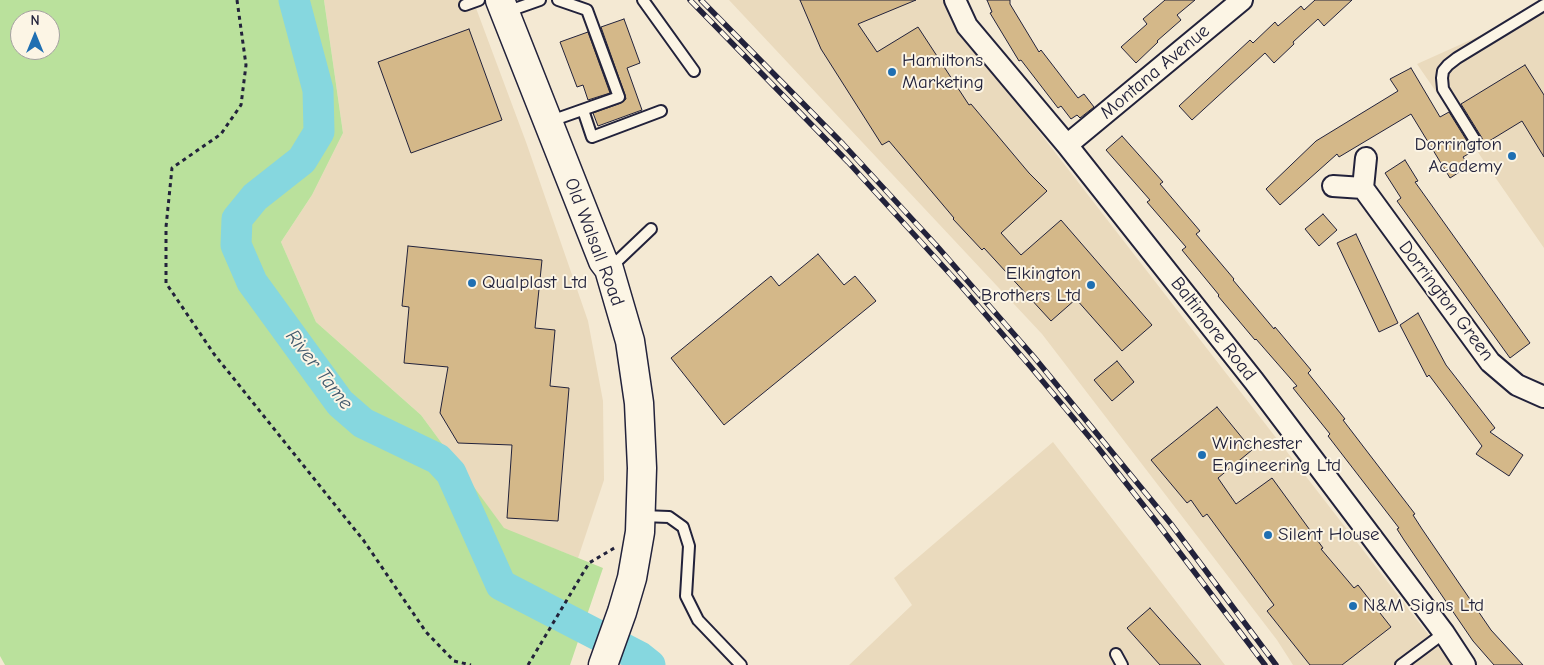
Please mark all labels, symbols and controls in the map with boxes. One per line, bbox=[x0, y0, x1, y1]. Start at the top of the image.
north arrow bbox=[10, 10, 60, 60]
text: N bbox=[30, 12, 40, 29]
street label: Montana Avenue bbox=[1096, 20, 1214, 124]
place label: Hamiltons Marketing bbox=[902, 50, 984, 94]
marker: Hamiltons Marketing bbox=[886, 66, 898, 78]
place label: Dorrington Academy bbox=[1415, 134, 1502, 178]
marker: Dorrington Academy bbox=[1506, 150, 1518, 162]
street label: Old Walsall Road bbox=[559, 175, 629, 309]
street label: Dorrington Green bbox=[1394, 237, 1498, 365]
place label: Elkington Brothers Ltd bbox=[981, 263, 1081, 307]
place label: Qualplast Ltd bbox=[482, 272, 587, 294]
street label: Baltimore Road bbox=[1165, 273, 1261, 385]
marker: Qualplast Ltd bbox=[466, 277, 478, 289]
marker: Elkington Brothers Ltd bbox=[1085, 279, 1097, 291]
water label: River Tame bbox=[280, 325, 358, 415]
place label: Winchester Engineering Ltd bbox=[1212, 433, 1341, 477]
marker: Winchester Engineering Ltd bbox=[1196, 449, 1208, 461]
place label: Silent House bbox=[1278, 524, 1380, 546]
marker: Silent House bbox=[1262, 529, 1274, 541]
place label: N&M Signs Ltd bbox=[1363, 595, 1484, 617]
marker: N&M Signs Ltd bbox=[1347, 600, 1359, 612]

